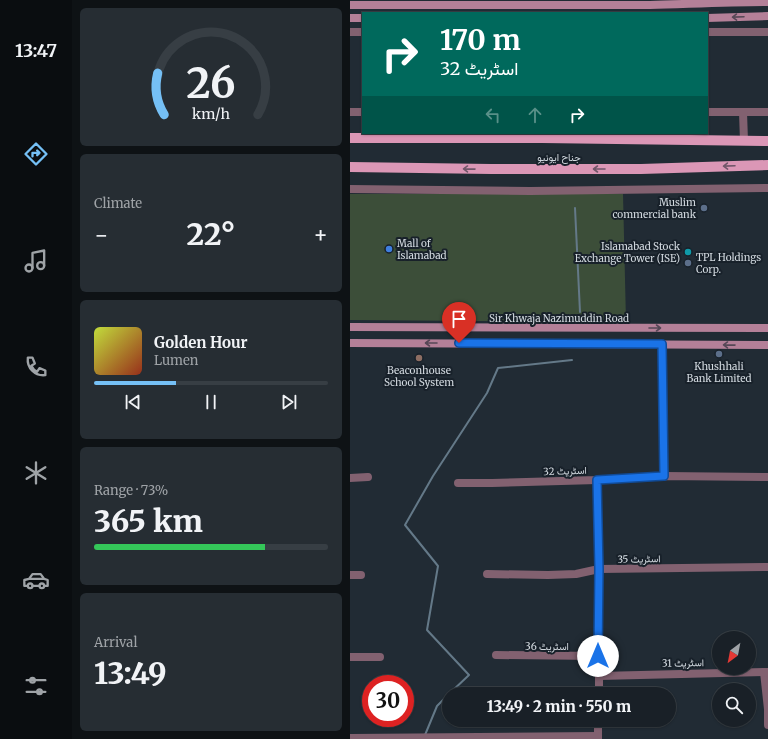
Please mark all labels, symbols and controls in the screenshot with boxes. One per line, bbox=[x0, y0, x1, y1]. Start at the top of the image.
one-way arrow bbox=[731, 13, 744, 21]
text: 170 m bbox=[440, 22, 521, 58]
icon: right bbox=[374, 28, 426, 80]
text: 13:47 bbox=[15, 39, 57, 62]
text: 26 bbox=[186, 57, 236, 109]
text: اسٹریٹ 32 bbox=[440, 57, 518, 80]
icon: left bbox=[482, 104, 504, 126]
icon: ahead bbox=[524, 104, 546, 126]
icon: right bbox=[566, 104, 588, 126]
text: km/h bbox=[192, 105, 230, 123]
icon: directions bbox=[22, 140, 50, 168]
street label: جناح ایونیو bbox=[537, 151, 581, 164]
one-way arrow bbox=[723, 162, 736, 170]
one-way arrow bbox=[463, 165, 476, 173]
one-way arrow bbox=[593, 165, 606, 173]
text: Climate bbox=[94, 195, 142, 212]
place label: Muslim commercial bank bbox=[612, 196, 697, 221]
marker: Muslim commercial bank bbox=[699, 203, 709, 213]
text: 22° bbox=[187, 215, 235, 253]
text: − bbox=[94, 221, 109, 249]
text: + bbox=[313, 221, 328, 249]
place label: Mall of Islamabad bbox=[397, 237, 447, 262]
place label: Islamabad Stock Exchange Tower (ISE) bbox=[575, 240, 681, 265]
marker: Mall of Islamabad bbox=[384, 244, 394, 254]
icon: music bbox=[22, 247, 50, 275]
marker: Islamabad Stock Exchange Tower (ISE) bbox=[683, 247, 693, 257]
place label: TPL Holdings Corp. bbox=[696, 251, 761, 276]
marker: TPL Holdings Corp. bbox=[683, 258, 693, 268]
pin bbox=[442, 302, 476, 343]
icon: arrive bbox=[448, 308, 470, 330]
street label: Sir Khwaja Nazimuddin Road bbox=[489, 312, 629, 325]
one-way arrow bbox=[648, 324, 661, 332]
text: Golden Hour bbox=[154, 333, 248, 352]
one-way arrow bbox=[425, 339, 438, 347]
one-way arrow bbox=[723, 341, 736, 349]
marker: Khushhali Bank Limited bbox=[714, 349, 724, 359]
text: Lumen bbox=[154, 352, 198, 369]
icon: phone bbox=[22, 353, 50, 381]
marker: Beaconhouse School System bbox=[414, 353, 424, 363]
place label: Khushhali Bank Limited bbox=[686, 360, 752, 385]
place label: Beaconhouse School System bbox=[384, 364, 454, 389]
icon: previous bbox=[122, 391, 144, 413]
icon: pause bbox=[200, 391, 222, 413]
icon: next bbox=[278, 391, 300, 413]
icon: climate bbox=[22, 459, 50, 487]
street label: اسٹریٹ 32 bbox=[543, 464, 587, 478]
text: Range · 73% bbox=[94, 482, 168, 499]
text: 365 km bbox=[94, 502, 203, 540]
street label: اسٹریٹ 35 bbox=[617, 552, 661, 566]
icon: car bbox=[22, 566, 50, 594]
north arrow bbox=[712, 631, 756, 675]
map controls bbox=[712, 631, 756, 727]
text: Arrival bbox=[94, 634, 137, 651]
position arrow bbox=[577, 635, 619, 677]
street label: اسٹریٹ 36 bbox=[525, 640, 569, 653]
text: 13:49 bbox=[94, 654, 167, 692]
street label: اسٹریٹ 31 bbox=[662, 656, 704, 670]
icon: filters bbox=[22, 672, 50, 700]
speed limit sign: 30 bbox=[362, 675, 414, 727]
button: search bbox=[712, 683, 756, 727]
text: 13:49 · 2 min · 550 m bbox=[487, 697, 631, 716]

